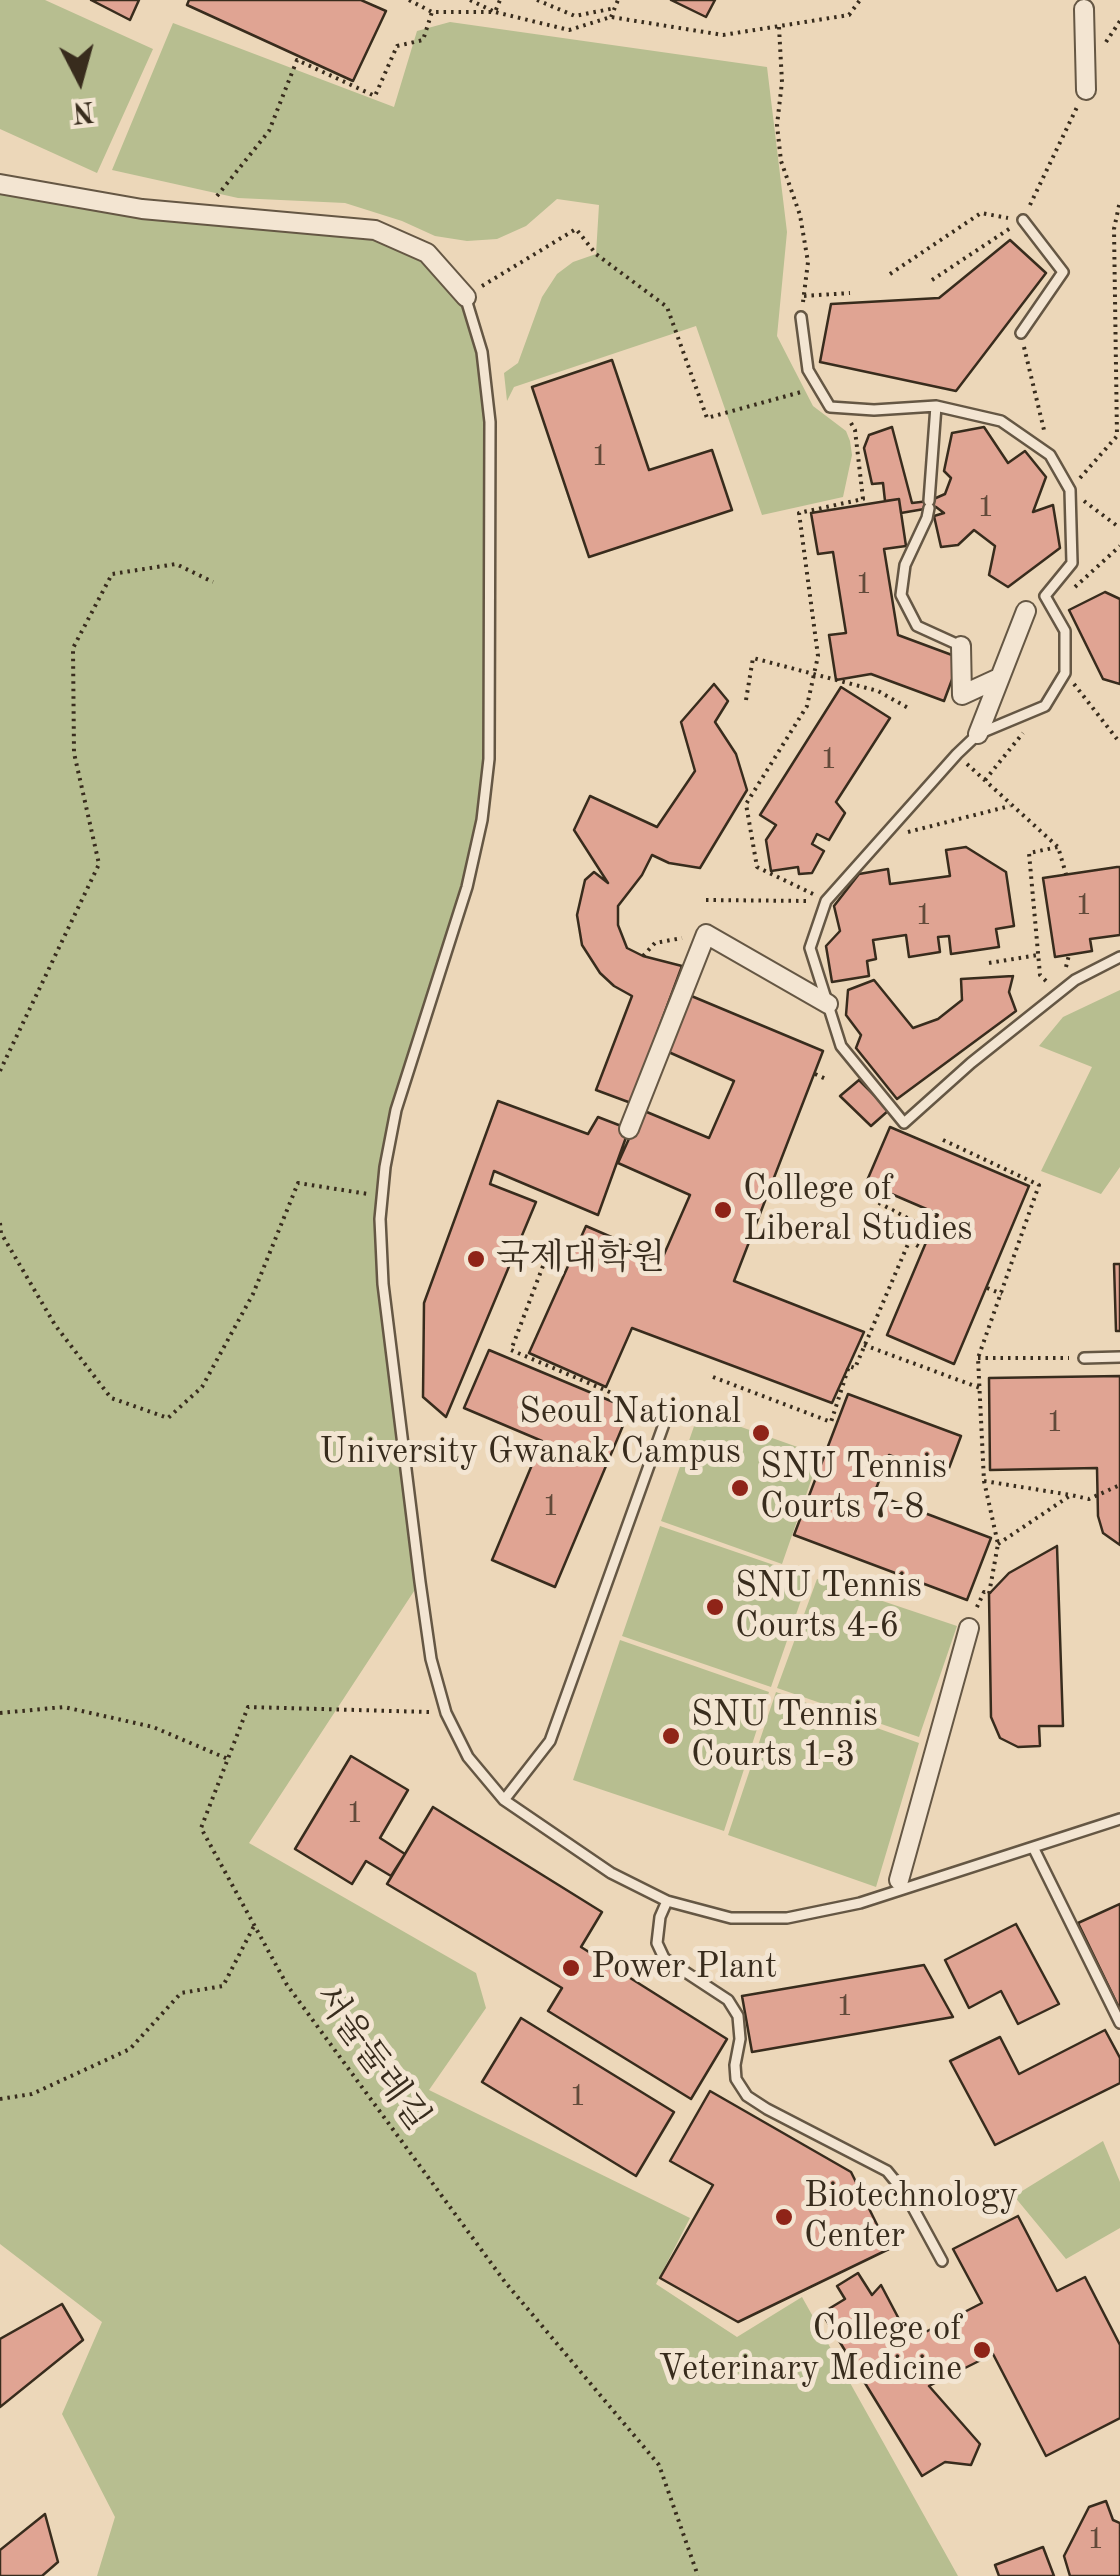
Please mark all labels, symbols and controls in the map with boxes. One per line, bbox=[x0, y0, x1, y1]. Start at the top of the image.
north arrow bbox=[30, 30, 130, 130]
text: N bbox=[71, 95, 95, 125]
house number: 1 bbox=[591, 439, 609, 475]
house number: 1 bbox=[977, 490, 995, 526]
house number: 1 bbox=[855, 567, 873, 603]
house number: 1 bbox=[820, 742, 838, 778]
house number: 1 bbox=[1075, 888, 1093, 924]
house number: 1 bbox=[915, 898, 933, 934]
place label: College of Liberal Studies bbox=[743, 1169, 972, 1251]
marker: College of Liberal Studies bbox=[712, 1199, 734, 1221]
place label: 국제대학원 bbox=[496, 1238, 665, 1280]
marker: 국제대학원 bbox=[465, 1248, 487, 1270]
place label: Seoul National University Gwanak Campus bbox=[320, 1392, 741, 1474]
house number: 1 bbox=[1046, 1405, 1064, 1441]
marker: Seoul National University Gwanak Campus bbox=[750, 1422, 772, 1444]
place label: SNU Tennis Courts 7-8 bbox=[760, 1447, 947, 1529]
marker: SNU Tennis Courts 7-8 bbox=[729, 1477, 751, 1499]
house number: 1 bbox=[542, 1489, 560, 1525]
place label: SNU Tennis Courts 4-6 bbox=[735, 1566, 922, 1648]
marker: SNU Tennis Courts 4-6 bbox=[704, 1596, 726, 1618]
place label: SNU Tennis Courts 1-3 bbox=[691, 1695, 878, 1777]
marker: SNU Tennis Courts 1-3 bbox=[660, 1725, 682, 1747]
house number: 1 bbox=[346, 1796, 364, 1832]
place label: Power Plant bbox=[591, 1947, 777, 1989]
marker: Power Plant bbox=[560, 1957, 582, 1979]
street label: 서울둘레길 bbox=[304, 1977, 438, 2139]
house number: 1 bbox=[836, 1989, 854, 2025]
house number: 1 bbox=[569, 2079, 587, 2115]
place label: Biotechnology Center bbox=[804, 2176, 1018, 2258]
marker: Biotechnology Center bbox=[773, 2206, 795, 2228]
place label: College of Veterinary Medicine bbox=[658, 2309, 962, 2391]
marker: College of Veterinary Medicine bbox=[971, 2339, 993, 2361]
house number: 1 bbox=[1087, 2522, 1105, 2558]

